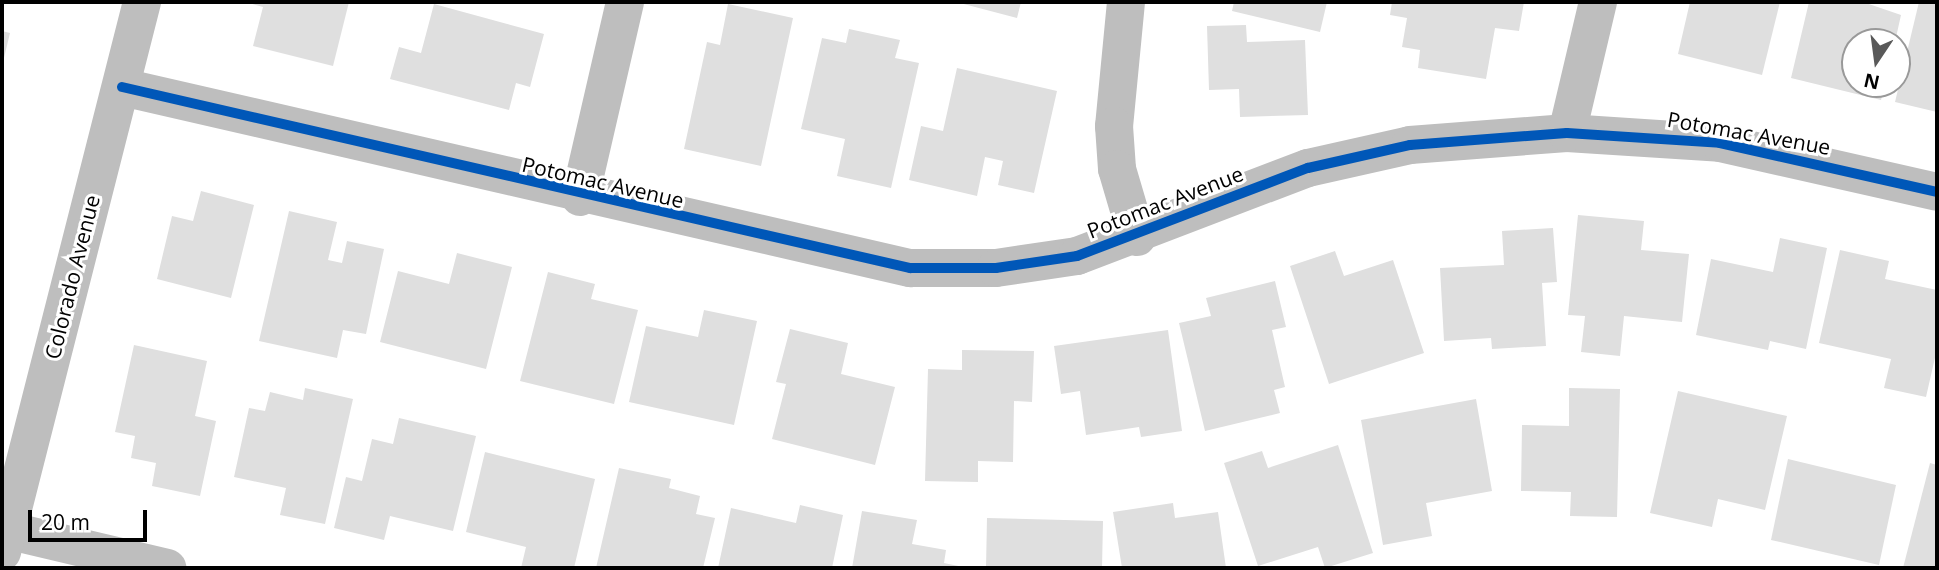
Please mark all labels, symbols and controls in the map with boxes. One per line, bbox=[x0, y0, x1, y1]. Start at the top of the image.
north arrow bbox=[1841, 28, 1911, 98]
text: N bbox=[1861, 67, 1882, 96]
street label: Potomac Avenue bbox=[1666, 106, 1832, 160]
street label: Potomac Avenue bbox=[520, 151, 686, 213]
street label: Potomac Avenue bbox=[1083, 161, 1247, 243]
street label: Colorado Avenue bbox=[39, 192, 105, 362]
scale bar bbox=[32, 496, 150, 540]
text: 20 m bbox=[41, 508, 90, 536]

